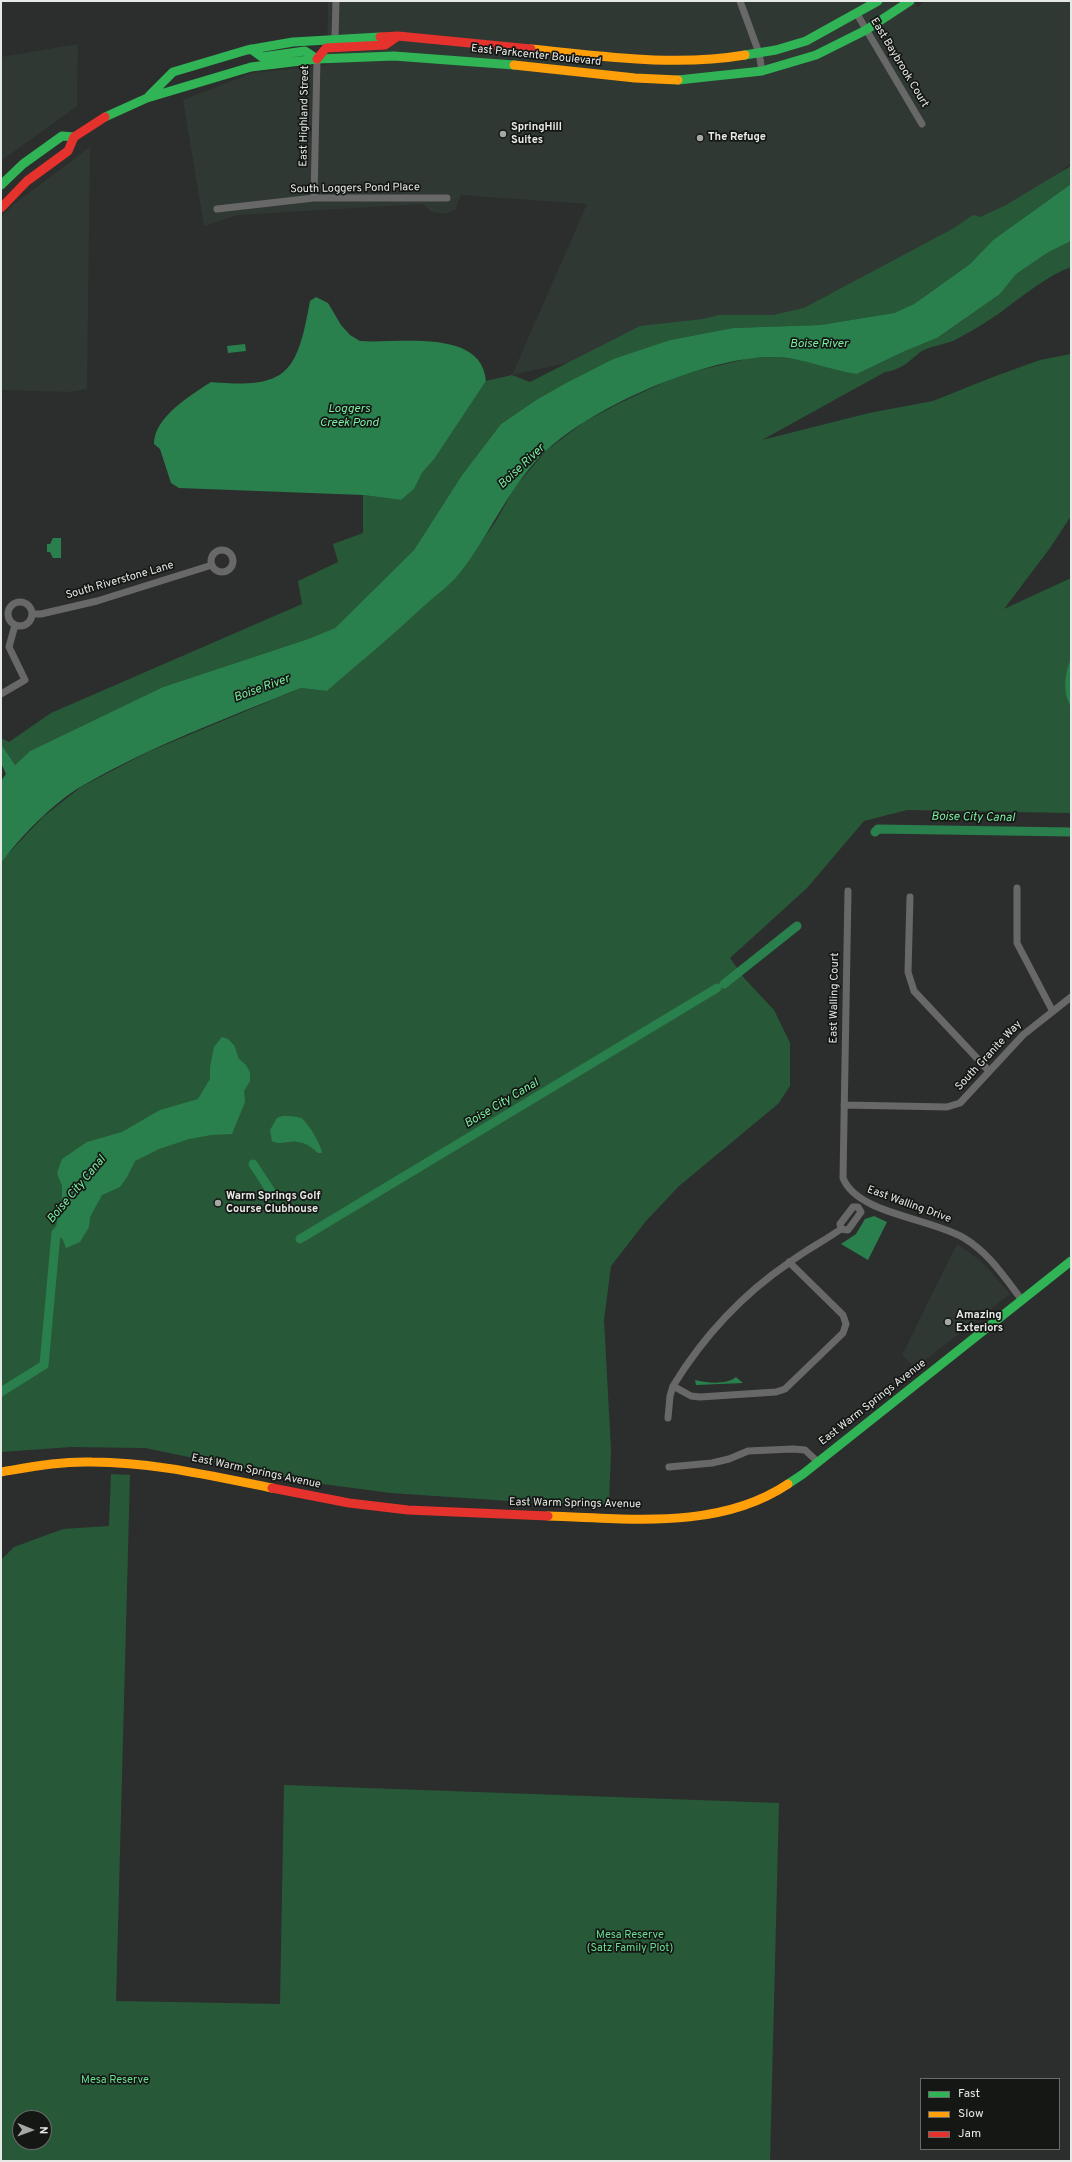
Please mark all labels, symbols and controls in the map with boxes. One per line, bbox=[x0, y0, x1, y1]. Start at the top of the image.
street label: East Baybrook Court bbox=[867, 16, 931, 110]
street label: East Parkcenter Boulevard bbox=[470, 43, 602, 69]
street label: East Highland Street bbox=[298, 65, 312, 167]
place label: SpringHill Suites bbox=[511, 121, 562, 147]
marker: SpringHill Suites bbox=[498, 129, 508, 139]
place label: The Refuge bbox=[708, 131, 766, 145]
marker: The Refuge bbox=[695, 133, 705, 143]
street label: South Loggers Pond Place bbox=[290, 181, 420, 197]
water label: Boise River bbox=[790, 338, 848, 352]
water label: Loggers Creek Pond bbox=[319, 403, 379, 431]
water label: Boise River bbox=[496, 442, 548, 492]
street label: South Riverstone Lane bbox=[64, 559, 176, 603]
water label: Boise River bbox=[232, 672, 292, 706]
water label: Boise City Canal bbox=[931, 810, 1015, 826]
street label: East Walling Court bbox=[828, 953, 842, 1043]
street label: South Granite Way bbox=[953, 1018, 1025, 1094]
water label: Boise City Canal bbox=[462, 1076, 542, 1132]
water label: Boise City Canal bbox=[45, 1153, 109, 1227]
street label: East Walling Drive bbox=[865, 1184, 953, 1226]
place label: Warm Springs Golf Course Clubhouse bbox=[226, 1190, 321, 1216]
marker: Warm Springs Golf Course Clubhouse bbox=[213, 1198, 223, 1208]
place label: Amazing Exteriors bbox=[956, 1309, 1003, 1335]
marker: Amazing Exteriors bbox=[943, 1317, 953, 1327]
street label: East Warm Springs Avenue bbox=[817, 1357, 929, 1449]
street label: East Warm Springs Avenue bbox=[190, 1452, 322, 1492]
street label: East Warm Springs Avenue bbox=[509, 1496, 641, 1512]
park label: Mesa Reserve (Satz Family Plot) bbox=[587, 1929, 673, 1955]
park label: Mesa Reserve bbox=[81, 2074, 149, 2088]
legend bbox=[920, 2078, 1060, 2150]
text: Fast bbox=[958, 2086, 980, 2102]
text: Slow bbox=[958, 2106, 984, 2122]
north arrow bbox=[12, 2110, 52, 2150]
text: N bbox=[36, 2126, 50, 2134]
text: Jam bbox=[958, 2126, 981, 2142]

